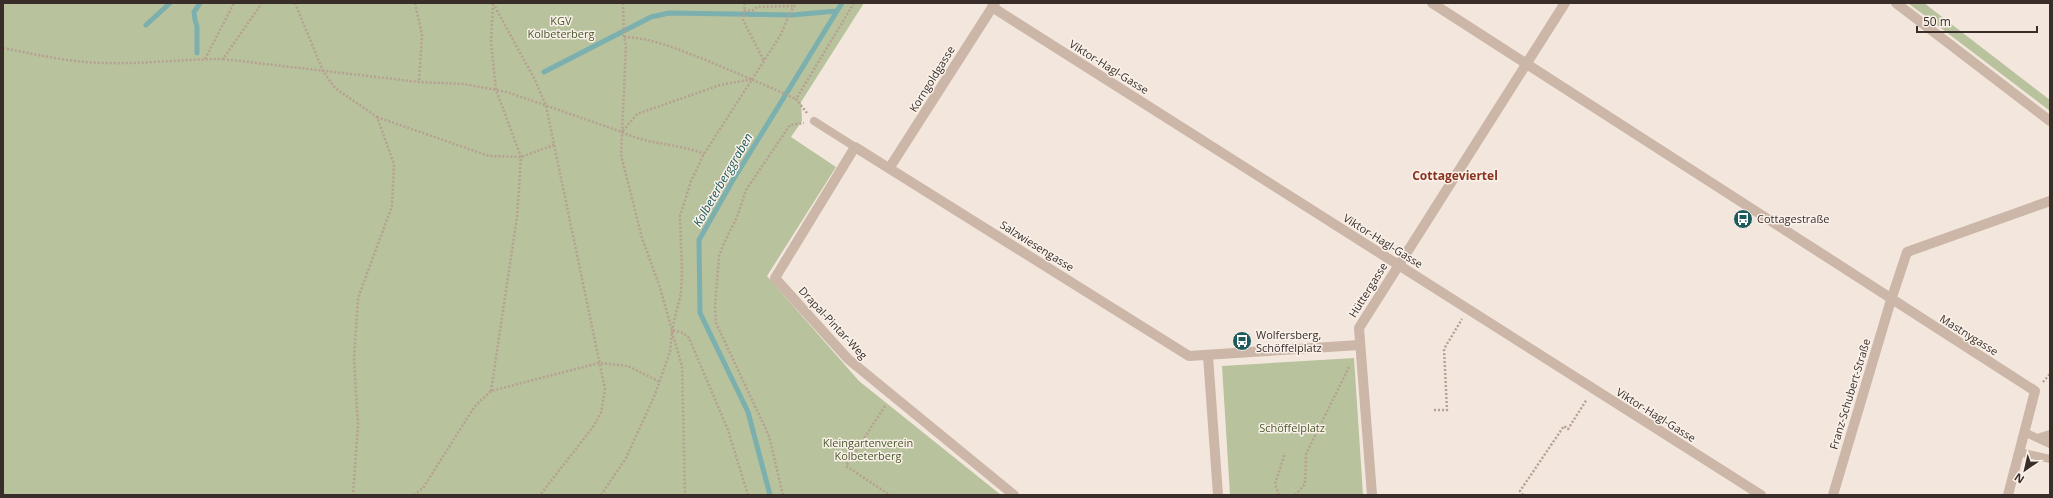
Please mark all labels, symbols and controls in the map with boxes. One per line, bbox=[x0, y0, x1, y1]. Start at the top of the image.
scale bar bbox=[1917, 8, 2037, 34]
park label: KGV Kolbeterberg bbox=[527, 13, 595, 41]
text: 50 m bbox=[1923, 13, 1951, 30]
street label: Viktor-Hagl-Gasse bbox=[1067, 36, 1152, 97]
street label: Korngoldgasse bbox=[905, 43, 958, 115]
water label: Kolbeterberggraben bbox=[689, 130, 756, 230]
district label: Cottageviertel bbox=[1412, 167, 1498, 184]
bus stop icon: Cottagestraße bbox=[1732, 208, 1754, 230]
street label: Viktor-Hagl-Gasse bbox=[1341, 210, 1426, 271]
place label: Cottagestraße bbox=[1757, 211, 1829, 226]
street label: Salzwiesengasse bbox=[997, 217, 1077, 274]
street label: Hüttergasse bbox=[1345, 259, 1390, 320]
street label: Drapal-Pintar-Weg bbox=[796, 283, 871, 362]
street label: Mastnygasse bbox=[1937, 311, 2001, 358]
place label: Wolfersberg, Schöffelplatz bbox=[1256, 327, 1322, 355]
bus stop icon: Wolfersberg, Schöffelplatz bbox=[1231, 330, 1253, 352]
street label: Franz-Schubert-Straße bbox=[1826, 337, 1874, 451]
street label: Viktor-Hagl-Gasse bbox=[1614, 384, 1699, 445]
park label: Schöffelplatz bbox=[1259, 420, 1325, 435]
park label: Kleingartenverein Kolbeterberg bbox=[823, 435, 913, 463]
north arrow bbox=[2005, 450, 2045, 490]
text: N bbox=[2011, 470, 2027, 487]

